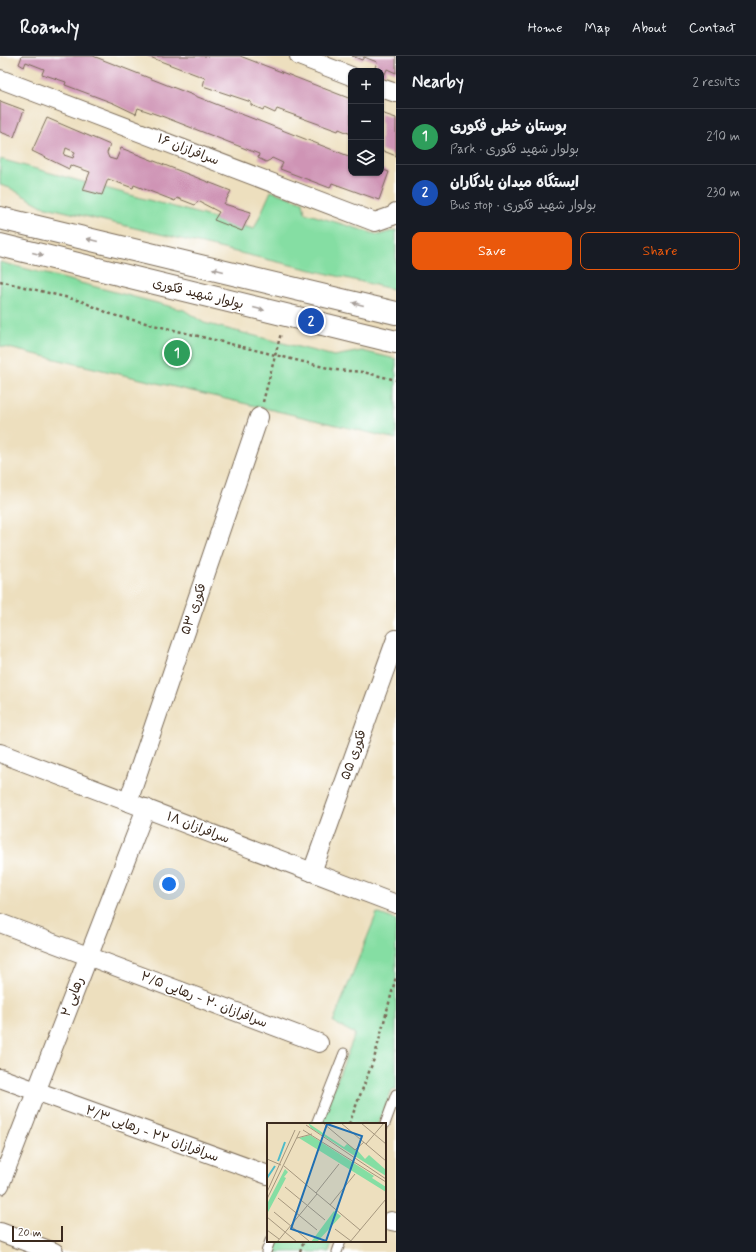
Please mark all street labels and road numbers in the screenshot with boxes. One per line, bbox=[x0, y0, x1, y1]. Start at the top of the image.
street label: سرافرازان ۱۶ bbox=[155, 130, 221, 170]
street label: بولوار شهید فکوری bbox=[151, 274, 245, 314]
street label: فکوری ۵۳ bbox=[177, 581, 211, 637]
street label: فکوری ۵۵ bbox=[337, 728, 371, 782]
street label: سرافرازان ۱۸ bbox=[164, 808, 232, 848]
street label: سرافرازان ۲۰ - رهایی ۲/۵ bbox=[138, 968, 270, 1032]
street label: رهایی ۲ bbox=[58, 975, 88, 1019]
street label: سرافرازان ۲۲ - رهایی ۲/۳ bbox=[83, 1102, 221, 1166]

